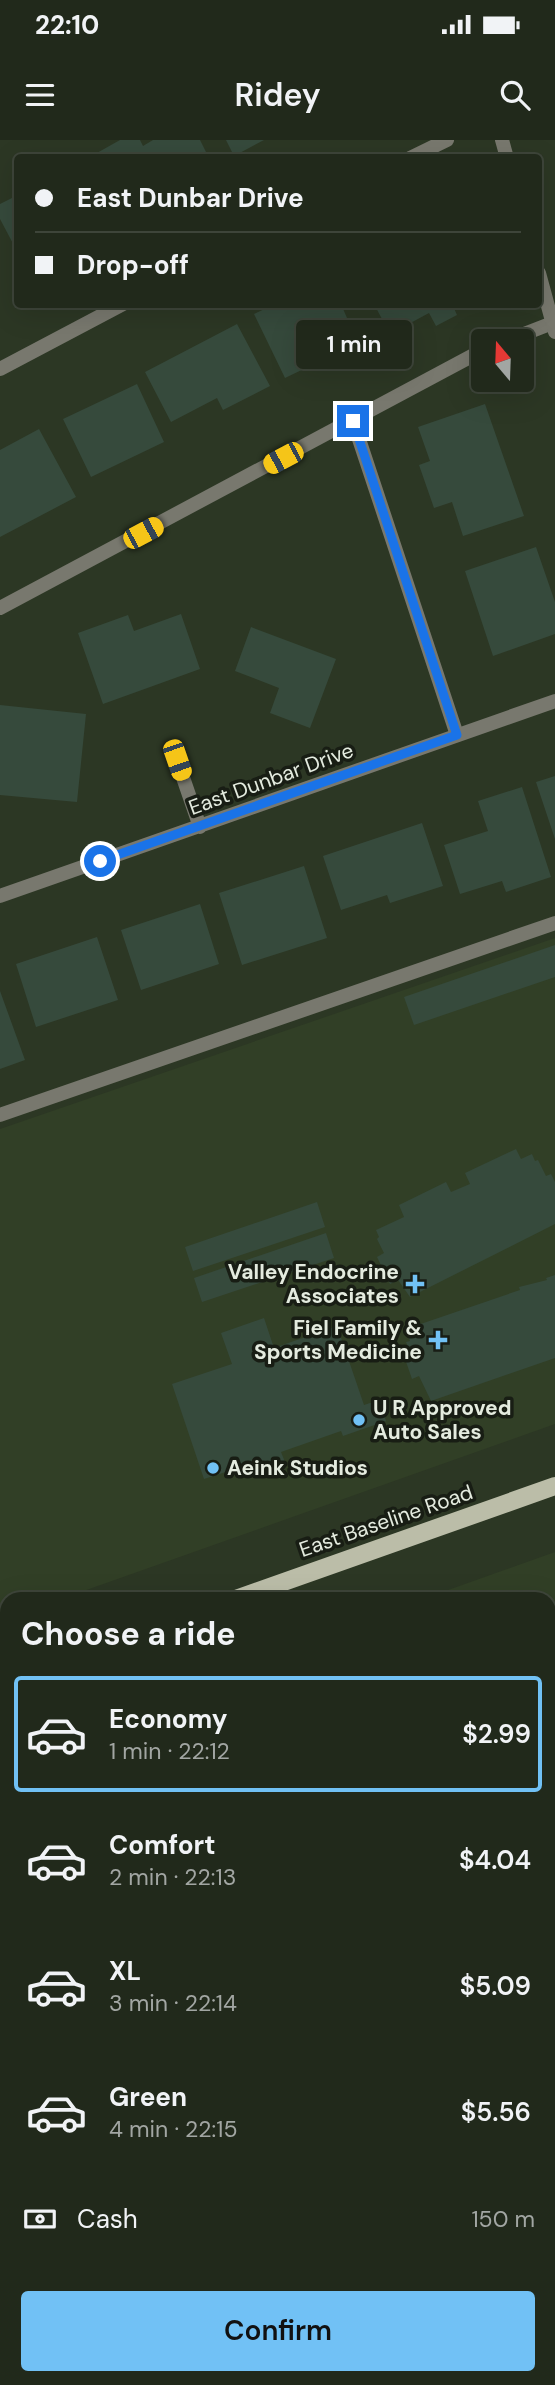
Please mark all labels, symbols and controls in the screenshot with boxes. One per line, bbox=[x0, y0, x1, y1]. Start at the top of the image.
text: 22:10 bbox=[35, 8, 99, 42]
text: Ridey bbox=[234, 74, 321, 116]
icon: menu bbox=[21, 76, 59, 114]
icon: search bbox=[496, 76, 534, 114]
text: East Dunbar Drive bbox=[77, 181, 304, 215]
text: Drop-off bbox=[77, 248, 189, 282]
callout: 1 min bbox=[295, 320, 411, 369]
text: 1 min bbox=[327, 329, 381, 359]
north arrow bbox=[471, 329, 534, 392]
map controls bbox=[471, 329, 534, 392]
route end bbox=[337, 405, 369, 437]
car bbox=[260, 439, 307, 477]
car bbox=[120, 514, 167, 552]
street label: East Dunbar Drive bbox=[185, 736, 357, 822]
car bbox=[161, 737, 194, 783]
route start bbox=[84, 845, 116, 877]
place label: Valley Endocrine Associates bbox=[228, 1258, 399, 1310]
marker: Valley Endocrine Associates bbox=[405, 1274, 425, 1294]
place label: Fiel Family & Sports Medicine bbox=[254, 1314, 422, 1366]
marker: Fiel Family & Sports Medicine bbox=[428, 1330, 448, 1350]
place label: U R Approved Auto Sales bbox=[373, 1394, 511, 1446]
marker: U R Approved Auto Sales bbox=[351, 1412, 367, 1428]
place label: Aeink Studios bbox=[227, 1454, 368, 1482]
marker: Aeink Studios bbox=[205, 1460, 221, 1476]
street label: East Baseline Road bbox=[295, 1478, 477, 1564]
text: Choose a ride bbox=[21, 1613, 236, 1655]
text: Economy bbox=[109, 1702, 227, 1736]
icon: car bbox=[25, 1703, 88, 1766]
text: $2.99 bbox=[462, 1717, 531, 1751]
text: 1 min · 22:12 bbox=[109, 1736, 230, 1766]
text: Comfort bbox=[109, 1828, 215, 1862]
icon: car bbox=[25, 1829, 88, 1892]
text: $4.04 bbox=[459, 1843, 531, 1877]
text: 2 min · 22:13 bbox=[109, 1862, 236, 1892]
text: XL bbox=[109, 1954, 141, 1988]
icon: car bbox=[25, 1955, 88, 2018]
text: $5.09 bbox=[460, 1969, 531, 2003]
text: 3 min · 22:14 bbox=[109, 1988, 237, 2018]
text: Green bbox=[109, 2080, 187, 2114]
icon: car bbox=[25, 2081, 88, 2144]
text: $5.56 bbox=[461, 2095, 531, 2129]
text: 4 min · 22:15 bbox=[109, 2114, 237, 2144]
icon: cash bbox=[21, 2200, 59, 2238]
text: Cash bbox=[77, 2202, 138, 2236]
text: 150 m bbox=[471, 2204, 535, 2234]
button: Confirm bbox=[21, 2291, 535, 2371]

